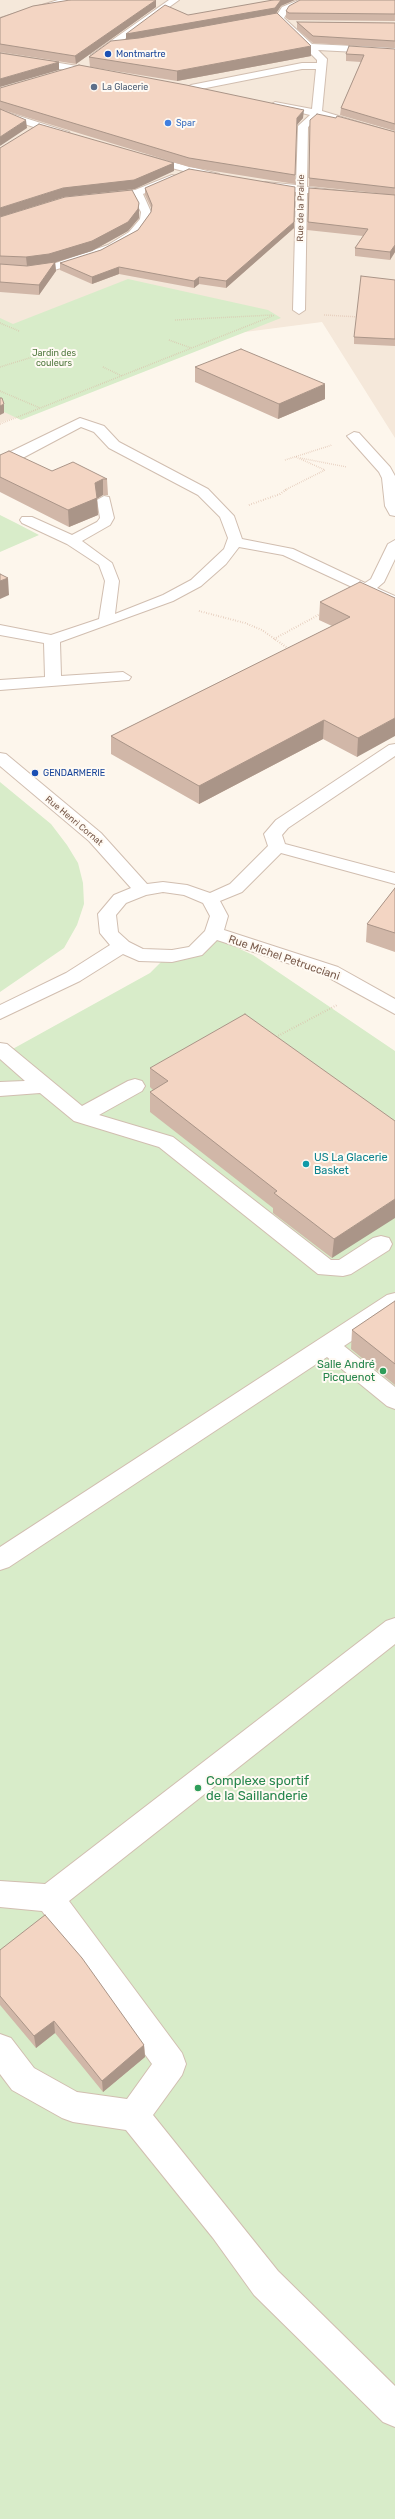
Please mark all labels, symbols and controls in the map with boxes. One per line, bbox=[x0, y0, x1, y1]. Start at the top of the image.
marker: Montmartre bbox=[103, 49, 113, 59]
place label: Montmartre bbox=[116, 49, 165, 59]
marker: La Glacerie bbox=[89, 82, 99, 92]
place label: La Glacerie bbox=[102, 82, 148, 92]
marker: Spar bbox=[163, 118, 173, 128]
place label: Spar bbox=[176, 118, 195, 128]
street label: Rue de la Prairie bbox=[295, 174, 307, 242]
park label: Jardin des couleurs bbox=[32, 348, 76, 369]
marker: GENDARMERIE bbox=[30, 768, 40, 778]
place label: GENDARMERIE bbox=[43, 768, 105, 778]
street label: Rue Henri Cornat bbox=[43, 794, 105, 848]
street label: Rue Michel Petrucciani bbox=[227, 933, 341, 983]
place label: US La Glacerie Basket bbox=[314, 1151, 388, 1177]
marker: US La Glacerie Basket bbox=[301, 1159, 311, 1169]
place label: Salle André Picquenot bbox=[317, 1358, 375, 1384]
marker: Salle André Picquenot bbox=[378, 1366, 388, 1376]
place label: Complexe sportif de la Saillanderie bbox=[206, 1773, 309, 1804]
marker: Complexe sportif de la Saillanderie bbox=[193, 1783, 203, 1793]

